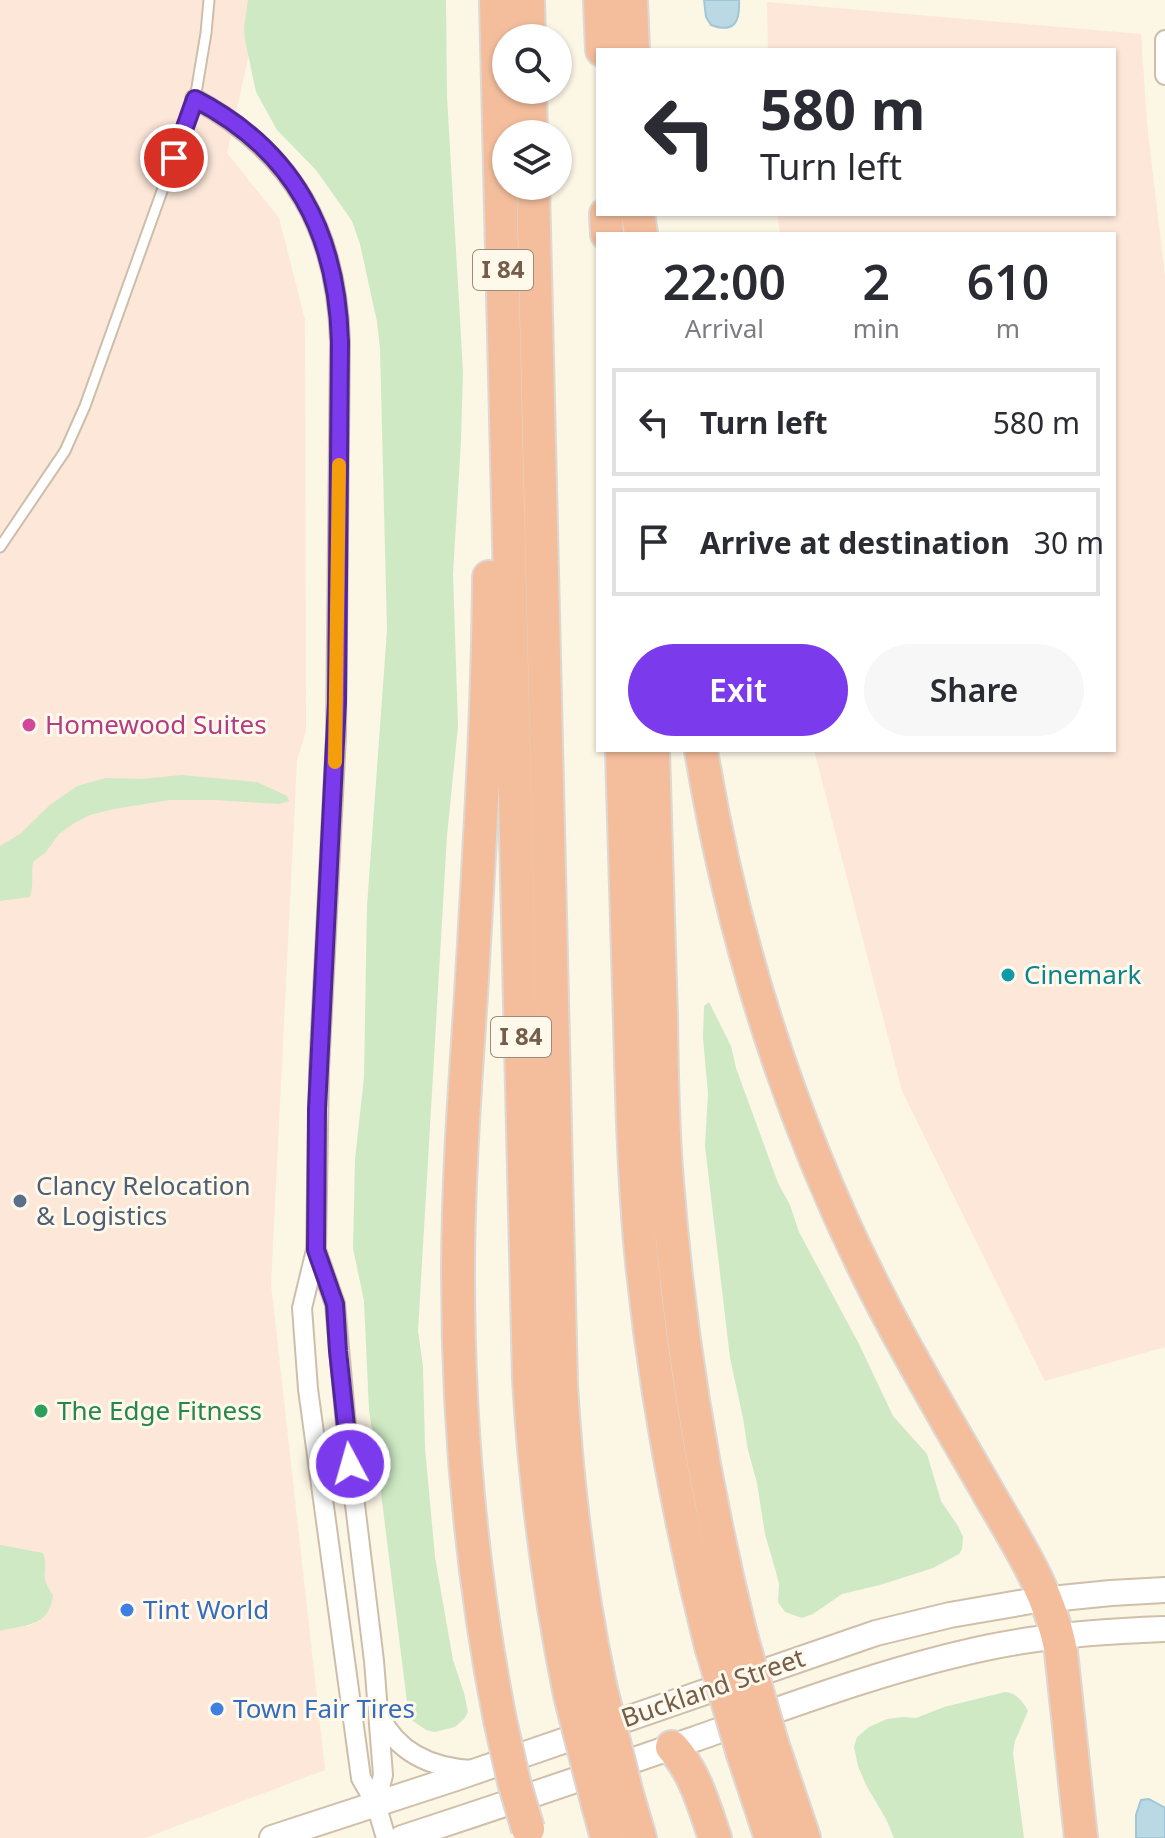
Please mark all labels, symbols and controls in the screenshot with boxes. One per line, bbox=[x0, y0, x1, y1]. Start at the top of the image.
map controls bbox=[492, 24, 572, 200]
button: search bbox=[492, 24, 572, 104]
text: 580 m bbox=[760, 70, 925, 146]
icon: left bbox=[628, 80, 732, 184]
button: layers bbox=[492, 120, 572, 200]
pin bbox=[140, 124, 208, 192]
icon: arrive bbox=[152, 136, 196, 180]
text: Turn left bbox=[760, 142, 902, 191]
text: 22:00 bbox=[663, 249, 786, 314]
text: 2 bbox=[863, 249, 890, 314]
text: 610 bbox=[967, 249, 1049, 314]
road number: I 84 bbox=[473, 250, 533, 290]
text: Arrival bbox=[685, 310, 764, 346]
text: min bbox=[853, 310, 900, 346]
text: m bbox=[996, 310, 1020, 346]
icon: left bbox=[632, 400, 676, 444]
text: Turn left bbox=[700, 402, 828, 443]
text: 580 m bbox=[993, 402, 1080, 443]
icon: arrive bbox=[632, 520, 676, 564]
text: Arrive at destination bbox=[700, 522, 1010, 563]
text: 30 m bbox=[1034, 522, 1104, 563]
button: Exit bbox=[628, 644, 848, 736]
button: Share bbox=[864, 644, 1084, 736]
place label: Homewood Suites bbox=[45, 706, 267, 742]
marker: Homewood Suites bbox=[20, 716, 38, 734]
place label: Cinemark bbox=[1024, 956, 1142, 992]
marker: Cinemark bbox=[999, 966, 1017, 984]
road number: I 84 bbox=[491, 1017, 551, 1057]
place label: Clancy Relocation & Logistics bbox=[36, 1167, 251, 1233]
marker: Clancy Relocation & Logistics bbox=[11, 1192, 29, 1210]
place label: The Edge Fitness bbox=[57, 1392, 262, 1428]
marker: The Edge Fitness bbox=[32, 1402, 50, 1420]
position arrow bbox=[308, 1422, 392, 1506]
place label: Tint World bbox=[143, 1591, 269, 1627]
marker: Tint World bbox=[118, 1601, 136, 1619]
street label: Buckland Street bbox=[616, 1639, 809, 1735]
place label: Town Fair Tires bbox=[233, 1690, 415, 1726]
marker: Town Fair Tires bbox=[208, 1700, 226, 1718]

